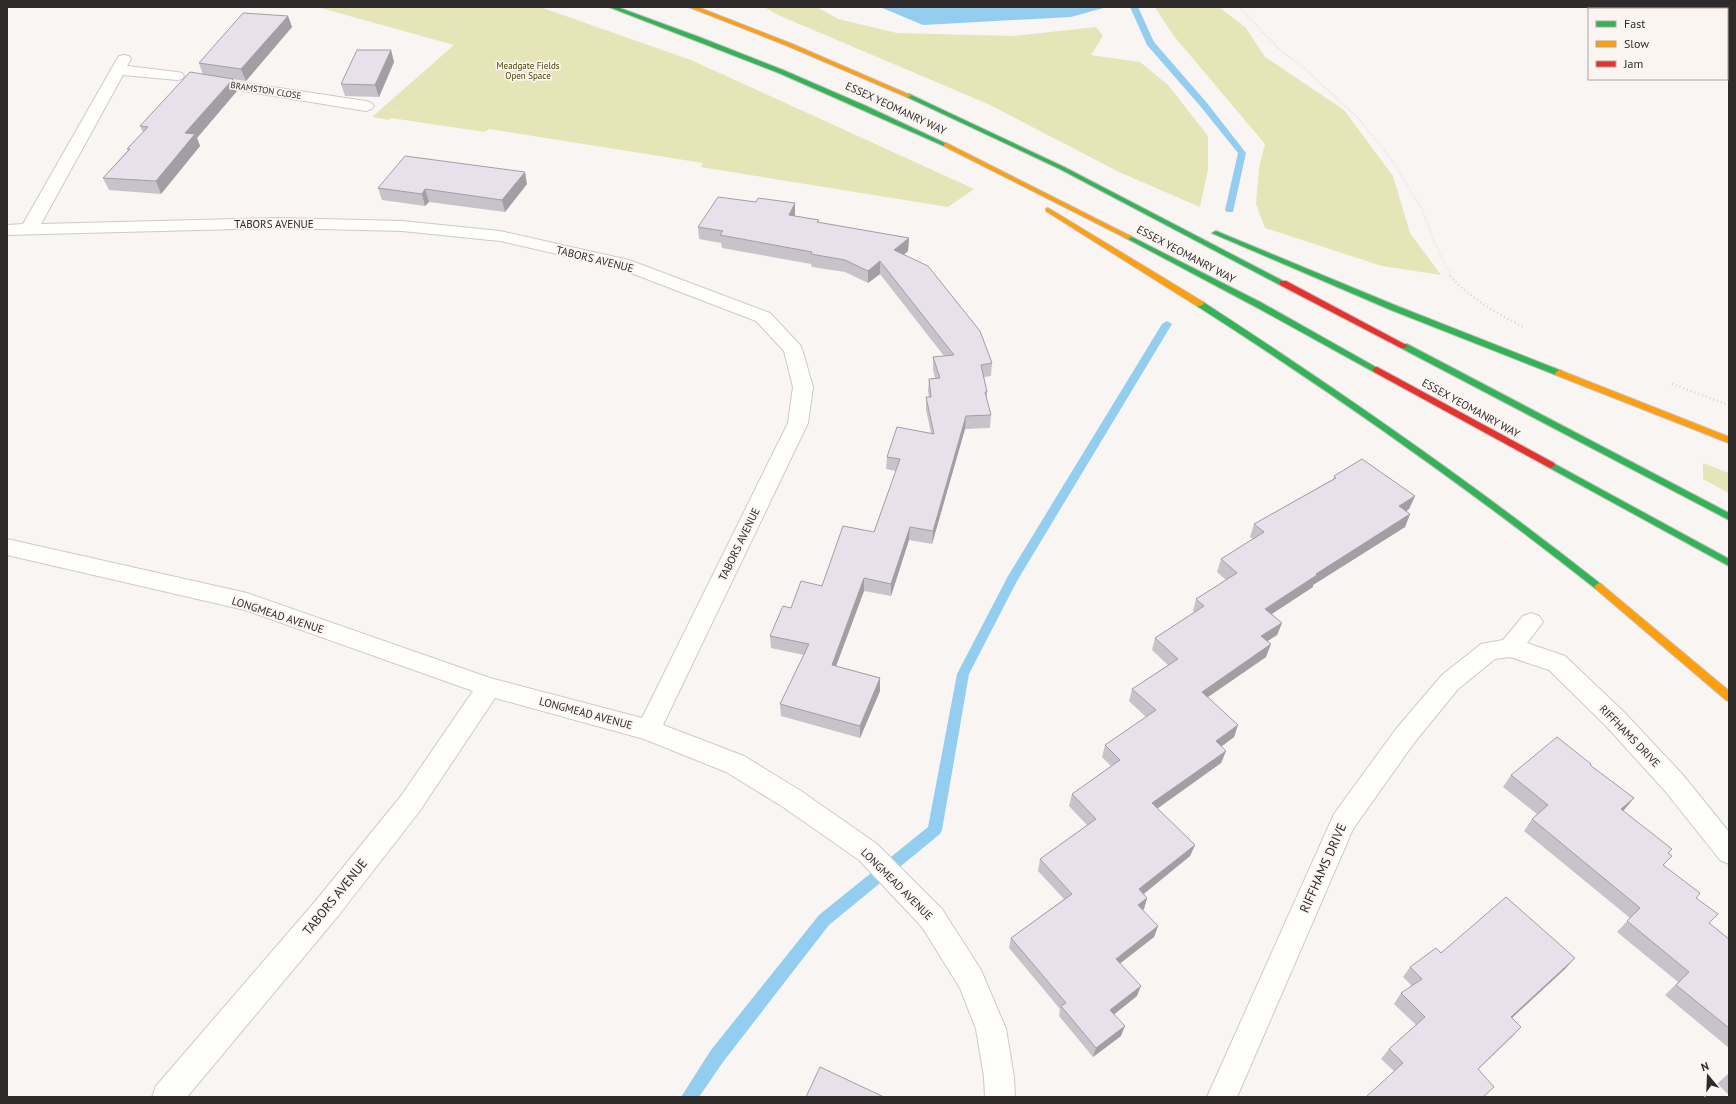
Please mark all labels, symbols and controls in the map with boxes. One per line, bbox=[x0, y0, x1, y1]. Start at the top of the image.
legend bbox=[1588, 8, 1728, 80]
text: Fast bbox=[1624, 16, 1645, 31]
text: Slow bbox=[1624, 36, 1649, 51]
text: Jam bbox=[1623, 56, 1643, 71]
park label: Meadgate Fields Open Space bbox=[496, 60, 560, 81]
street label: ESSEX YEOMANRY WAY bbox=[843, 78, 949, 138]
street label: BRAMSTON CLOSE bbox=[230, 79, 302, 101]
street label: TABORS AVENUE bbox=[234, 217, 314, 231]
street label: ESSEX YEOMANRY WAY bbox=[1134, 222, 1238, 286]
street label: TABORS AVENUE bbox=[555, 243, 635, 275]
street label: ESSEX YEOMANRY WAY bbox=[1420, 375, 1523, 441]
street label: TABORS AVENUE bbox=[715, 505, 763, 583]
street label: LONGMEAD AVENUE bbox=[230, 594, 326, 637]
street label: LONGMEAD AVENUE bbox=[538, 694, 634, 732]
street label: RIFFHAMS DRIVE bbox=[1597, 702, 1663, 770]
street label: RIFFHAMS DRIVE bbox=[1296, 821, 1350, 915]
street label: LONGMEAD AVENUE bbox=[858, 845, 936, 923]
street label: TABORS AVENUE bbox=[299, 855, 371, 939]
north arrow bbox=[1688, 1056, 1728, 1096]
text: N bbox=[1699, 1059, 1710, 1074]

